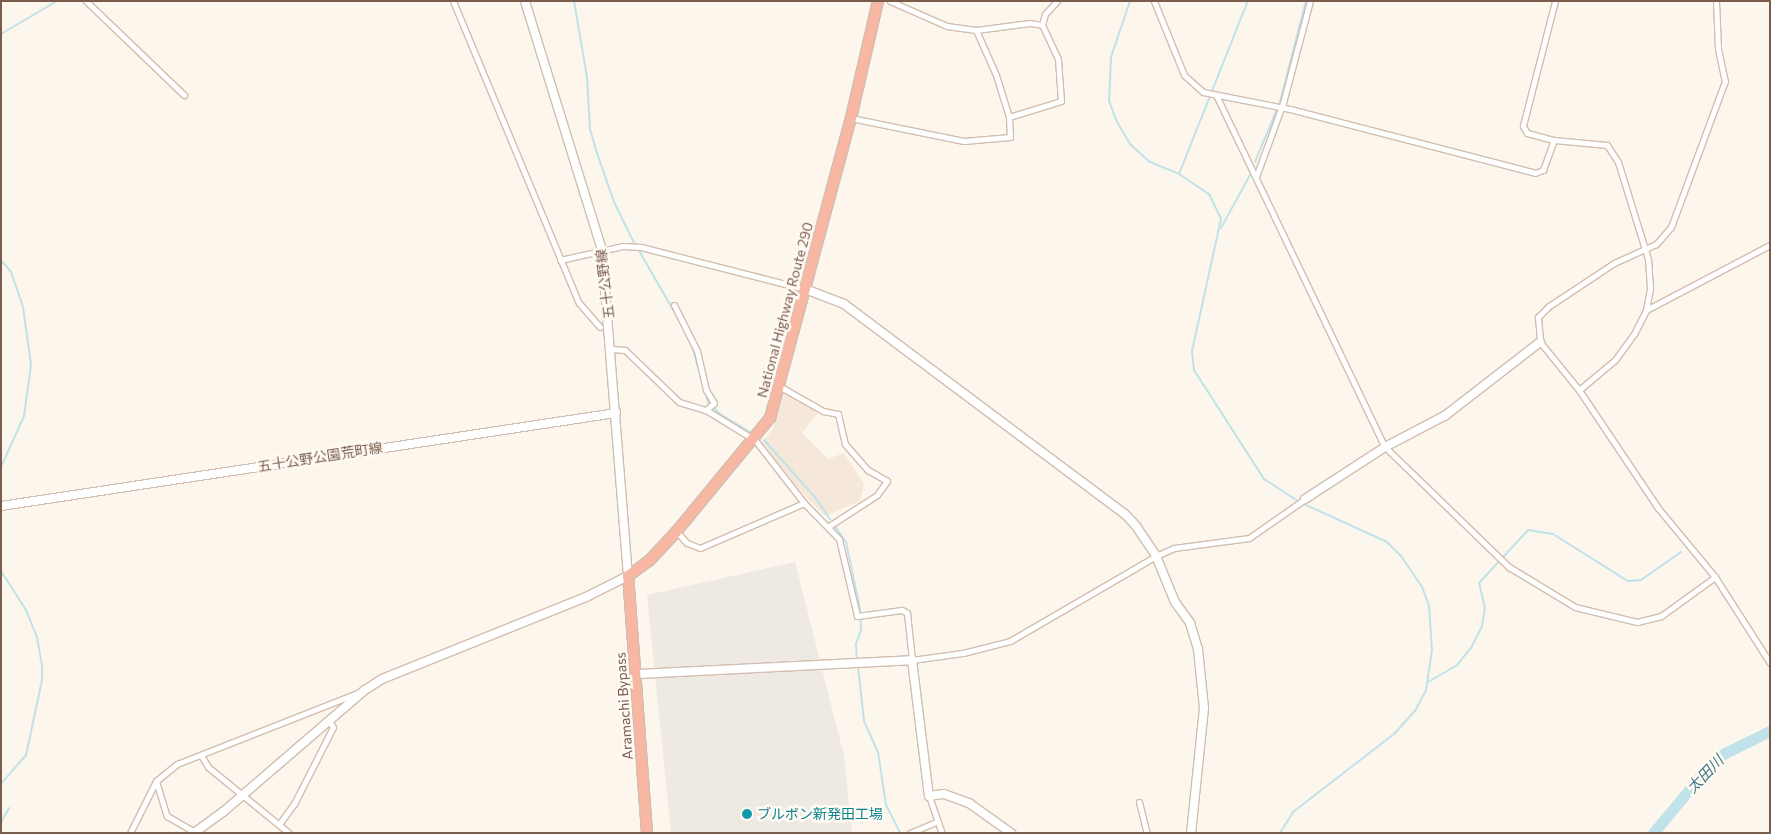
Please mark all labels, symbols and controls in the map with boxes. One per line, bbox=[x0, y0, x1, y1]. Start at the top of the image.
street label: National Highway Route 290 bbox=[753, 220, 817, 400]
street label: 五十公野線 bbox=[592, 248, 618, 320]
street label: 五十公野公園荒町線 bbox=[256, 439, 384, 475]
street label: Aramachi Bypass bbox=[612, 652, 636, 760]
water label: 太田川 bbox=[1683, 752, 1727, 796]
place label: ブルボン新発田工場 bbox=[757, 806, 883, 822]
marker: ブルボン新発田工場 bbox=[741, 808, 753, 820]

